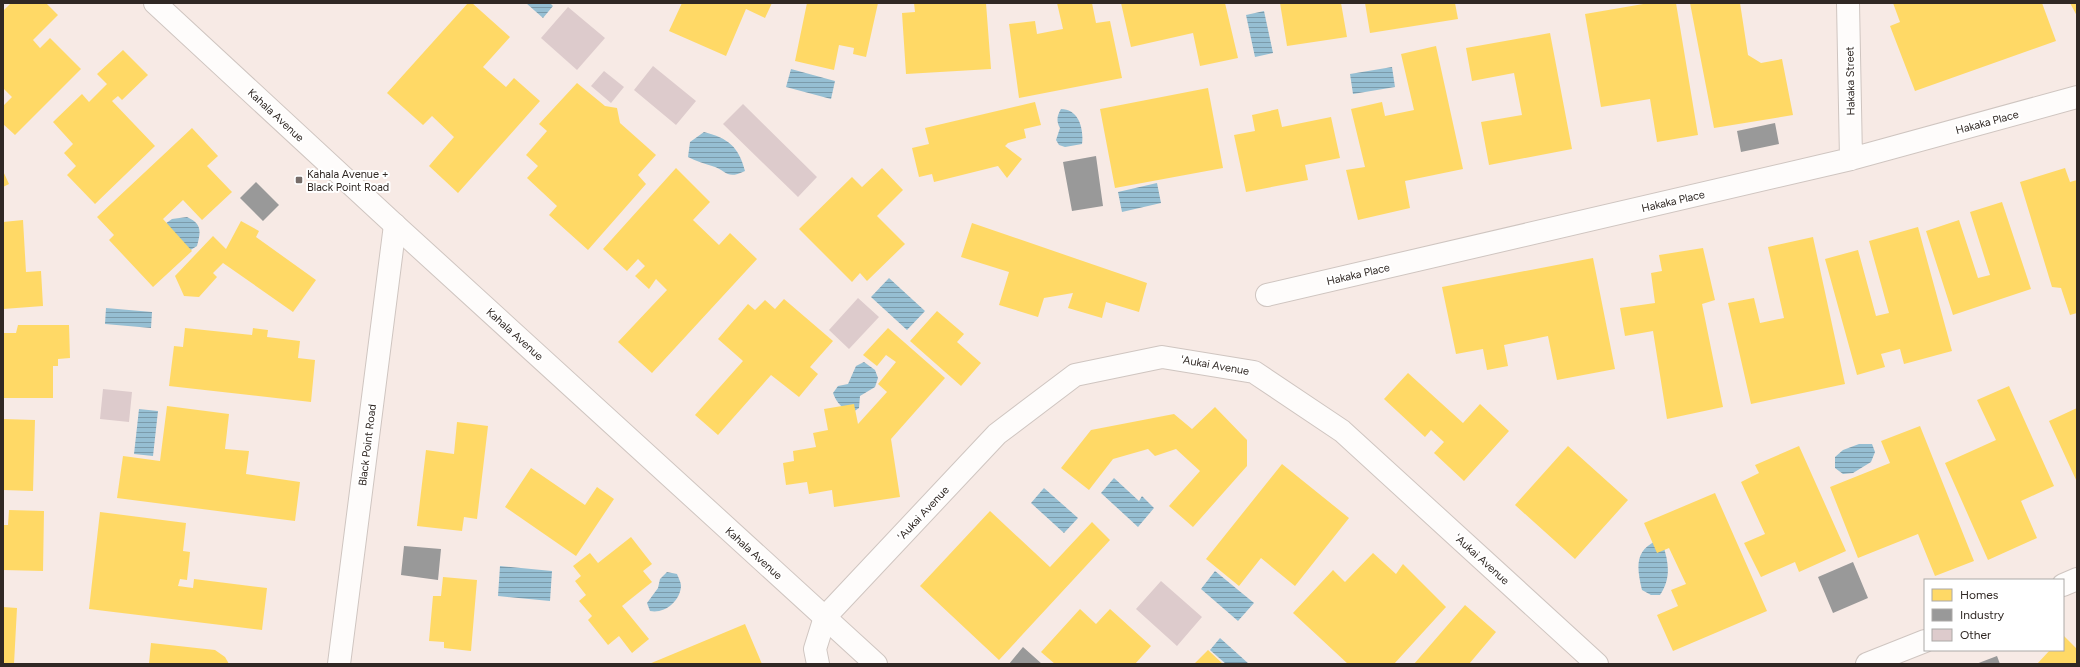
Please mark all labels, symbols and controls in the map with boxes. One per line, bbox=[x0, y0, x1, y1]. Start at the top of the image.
street label: Hakaka Street bbox=[1843, 46, 1858, 116]
street label: Kahala Avenue bbox=[245, 86, 306, 145]
street label: Hakaka Place bbox=[1954, 108, 2020, 137]
place label: Kahala Avenue + Black Point Road bbox=[307, 168, 389, 194]
marker: Kahala Avenue + Black Point Road bbox=[294, 175, 304, 185]
street label: Hakaka Place bbox=[1640, 188, 1706, 215]
street label: Hakaka Place bbox=[1325, 261, 1391, 288]
street label: Kahala Avenue bbox=[484, 305, 546, 363]
street label: ʻAukai Avenue bbox=[1180, 353, 1250, 378]
street label: Black Point Road bbox=[356, 403, 379, 487]
street label: ʻAukai Avenue bbox=[895, 484, 952, 543]
street label: Kahala Avenue bbox=[723, 524, 785, 582]
street label: ʻAukai Avenue bbox=[1452, 531, 1512, 587]
legend bbox=[1924, 579, 2064, 651]
text: Homes bbox=[1960, 588, 1999, 602]
text: Industry bbox=[1960, 608, 2005, 622]
text: Other bbox=[1960, 628, 1991, 642]

